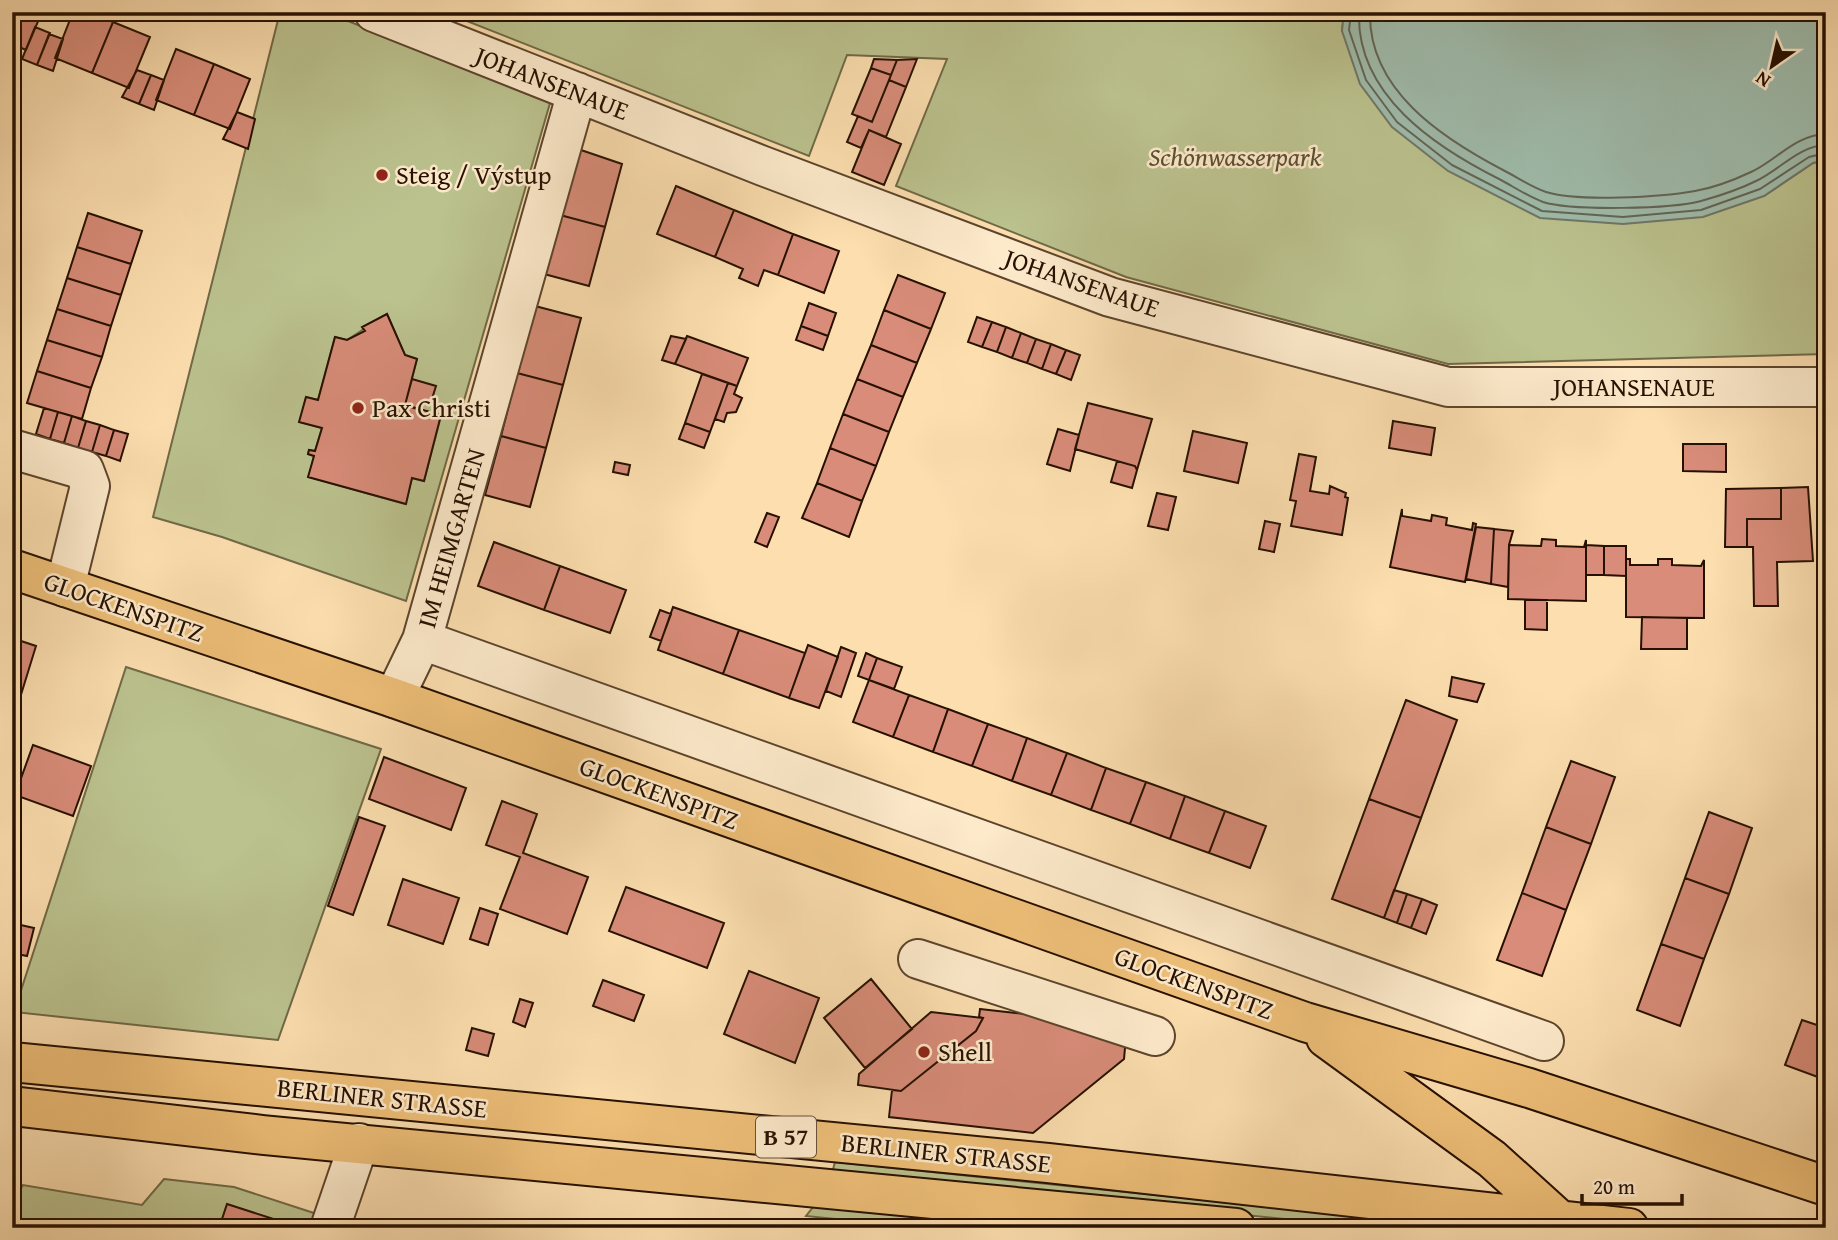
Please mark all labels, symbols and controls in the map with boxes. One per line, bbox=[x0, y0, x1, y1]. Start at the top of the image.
north arrow bbox=[1736, 32, 1806, 102]
street label: JOHANSENAUE bbox=[467, 34, 635, 130]
text: N bbox=[1749, 65, 1776, 95]
park label: Schönwasserpark bbox=[1149, 137, 1322, 176]
place label: Steig / Výstup bbox=[396, 155, 552, 194]
marker: Steig / Výstup bbox=[374, 167, 390, 183]
street label: JOHANSENAUE bbox=[996, 237, 1165, 327]
street label: JOHANSENAUE bbox=[1550, 367, 1715, 406]
place label: Pax Christi bbox=[372, 388, 491, 427]
marker: Pax Christi bbox=[350, 400, 366, 416]
street label: IM HEIMGARTEN bbox=[406, 444, 495, 632]
street label: GLOCKENSPITZ bbox=[39, 561, 209, 652]
street label: GLOCKENSPITZ bbox=[574, 746, 744, 839]
street label: GLOCKENSPITZ bbox=[1109, 936, 1279, 1029]
place label: Shell bbox=[938, 1032, 992, 1071]
marker: Shell bbox=[916, 1044, 932, 1060]
street label: BERLINER STRASSE bbox=[275, 1067, 489, 1128]
road number: B 57 bbox=[756, 1116, 816, 1157]
street label: BERLINER STRASSE bbox=[839, 1122, 1053, 1183]
scale bar bbox=[1582, 1163, 1682, 1207]
text: 20 m bbox=[1593, 1171, 1635, 1202]

